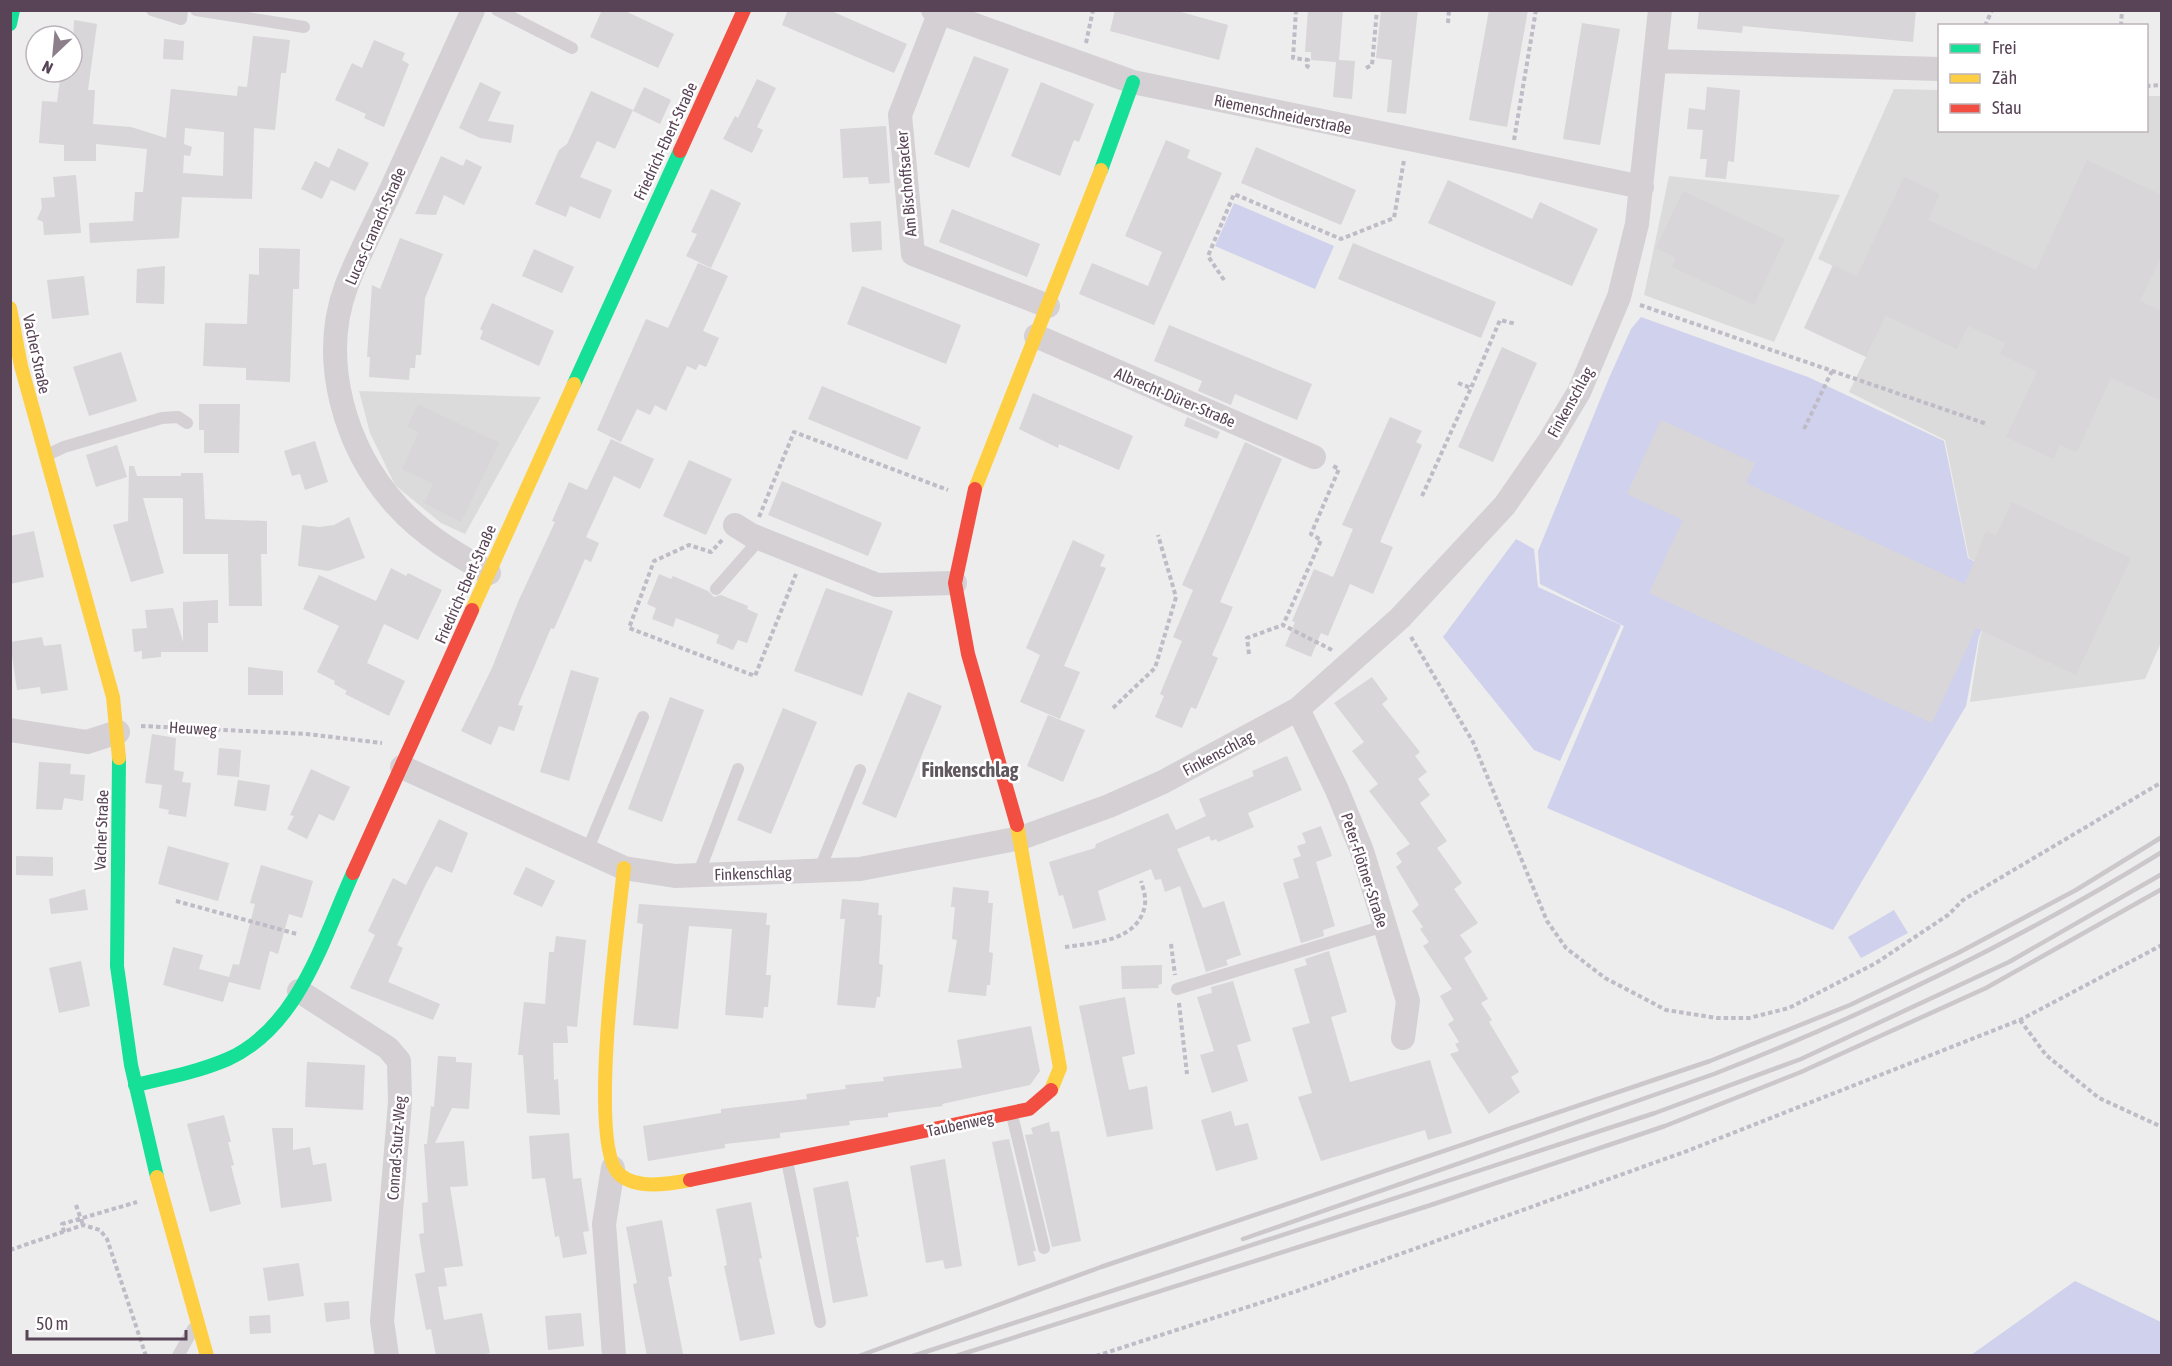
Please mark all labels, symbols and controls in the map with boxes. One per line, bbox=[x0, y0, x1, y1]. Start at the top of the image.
north arrow bbox=[24, 24, 84, 84]
legend bbox=[1938, 24, 2148, 132]
text: Frei bbox=[1992, 37, 2017, 58]
text: N bbox=[39, 57, 56, 78]
text: Zäh bbox=[1992, 67, 2017, 88]
street label: Friedrich-Ebert-Straße bbox=[630, 79, 700, 203]
street label: Riemenschneiderstraße bbox=[1213, 91, 1353, 137]
text: Stau bbox=[1992, 97, 2022, 118]
street label: Am Bischoffsacker bbox=[892, 130, 920, 238]
street label: Lucas-Cranach-Straße bbox=[341, 164, 409, 288]
street label: Vacher Straße bbox=[20, 313, 54, 395]
street label: Albrecht-Dürer-Straße bbox=[1112, 363, 1238, 431]
street label: Finkenschlag bbox=[1543, 364, 1598, 441]
street label: Friedrich-Ebert-Straße bbox=[431, 522, 499, 646]
street label: Heuweg bbox=[169, 718, 217, 739]
street label: Finkenschlag bbox=[1180, 727, 1257, 780]
district label: Finkenschlag bbox=[922, 758, 1019, 781]
street label: Vacher Straße bbox=[91, 789, 111, 871]
street label: Peter-Flötner-Straße bbox=[1338, 810, 1392, 930]
street label: Finkenschlag bbox=[714, 863, 792, 884]
street label: Conrad-Stutz-Weg bbox=[383, 1095, 410, 1201]
street label: Taubenweg bbox=[925, 1108, 995, 1141]
scale bar bbox=[27, 1303, 186, 1341]
text: 50 m bbox=[36, 1313, 68, 1334]

